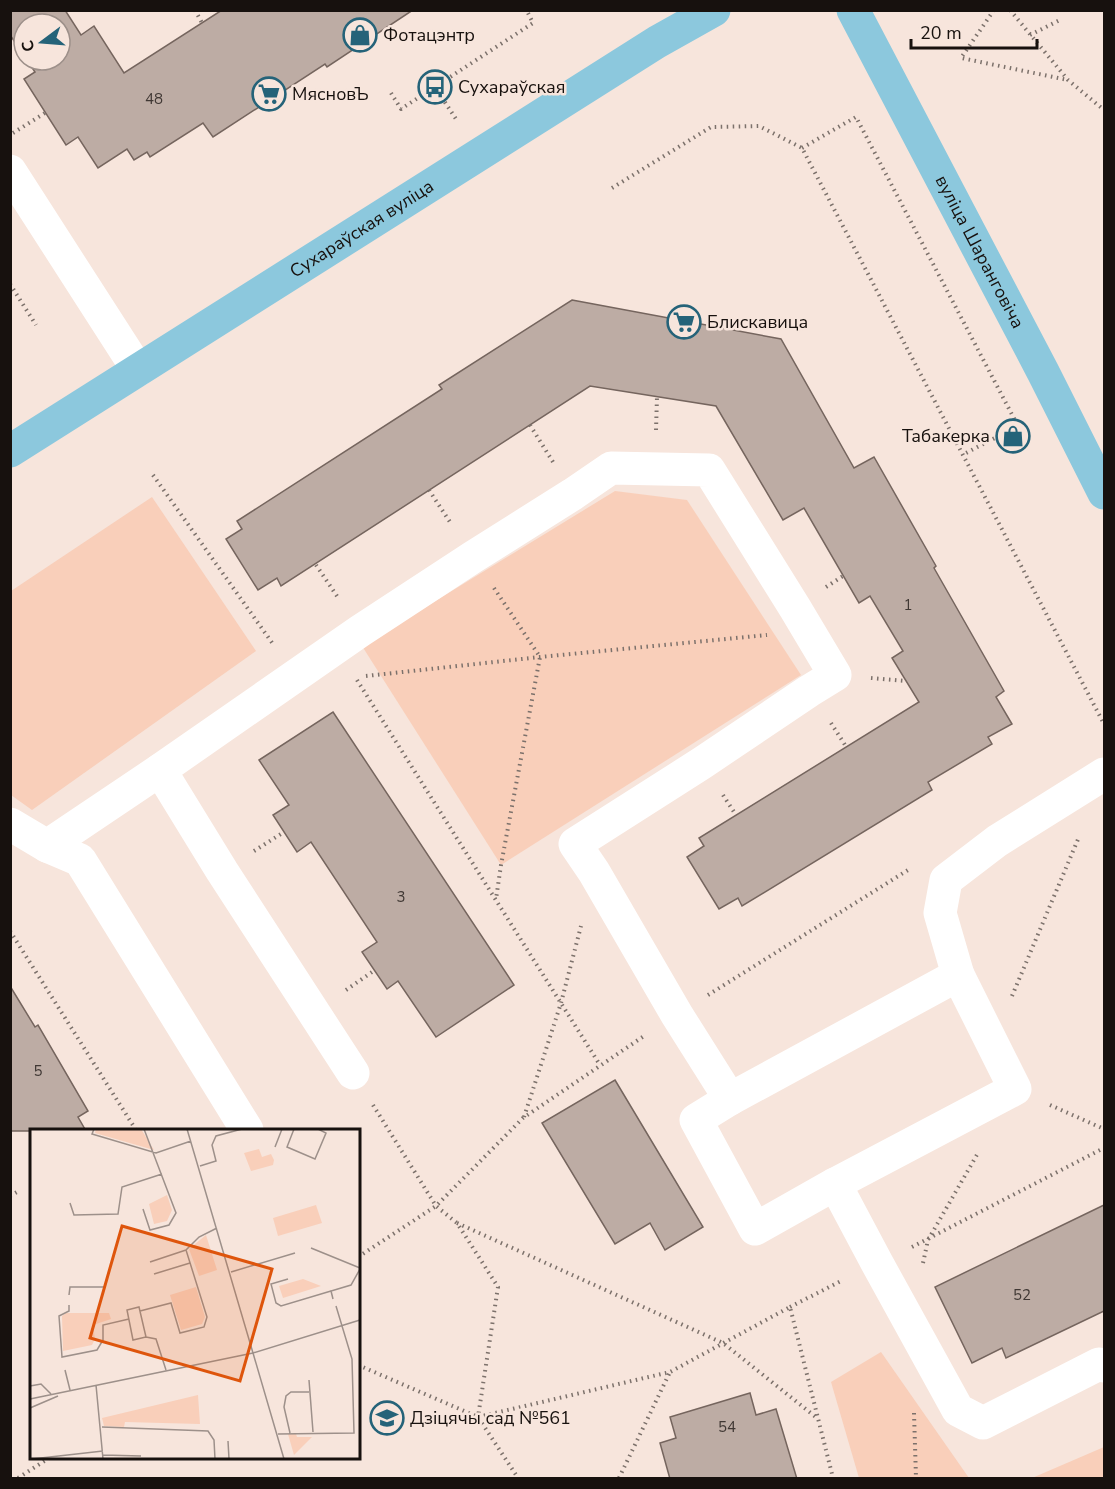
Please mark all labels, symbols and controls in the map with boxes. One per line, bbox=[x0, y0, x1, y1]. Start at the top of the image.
north arrow bbox=[12, 12, 72, 72]
scale bar bbox=[911, 12, 1037, 50]
shop icon: Фотацэнтр bbox=[342, 17, 378, 53]
text: 20 m bbox=[920, 21, 962, 45]
place label: Фотацэнтр bbox=[383, 23, 475, 47]
text: С bbox=[16, 37, 41, 54]
bus stop icon: Сухараўская bbox=[417, 69, 453, 105]
place label: Сухараўская bbox=[458, 75, 565, 99]
supermarket icon: МясновЪ bbox=[251, 76, 287, 112]
place label: МясновЪ bbox=[292, 82, 369, 106]
house number: 48 bbox=[145, 89, 163, 109]
street label: вуліца Шаранговіча bbox=[930, 171, 1030, 333]
street label: Сухараўская вуліца bbox=[285, 174, 438, 283]
supermarket icon: Блискавица bbox=[666, 304, 702, 340]
place label: Блискавица bbox=[707, 310, 808, 334]
shop icon: Табакерка bbox=[995, 418, 1031, 454]
place label: Табакерка bbox=[902, 424, 990, 448]
house number: 1 bbox=[903, 595, 913, 615]
house number: 3 bbox=[396, 887, 406, 907]
house number: 5 bbox=[33, 1061, 43, 1081]
inset map bbox=[30, 1129, 360, 1459]
house number: 52 bbox=[1013, 1285, 1031, 1305]
school or university icon: Дзіцячы сад №561 bbox=[369, 1400, 405, 1436]
place label: Дзіцячы сад №561 bbox=[410, 1406, 571, 1430]
house number: 54 bbox=[718, 1417, 736, 1437]

